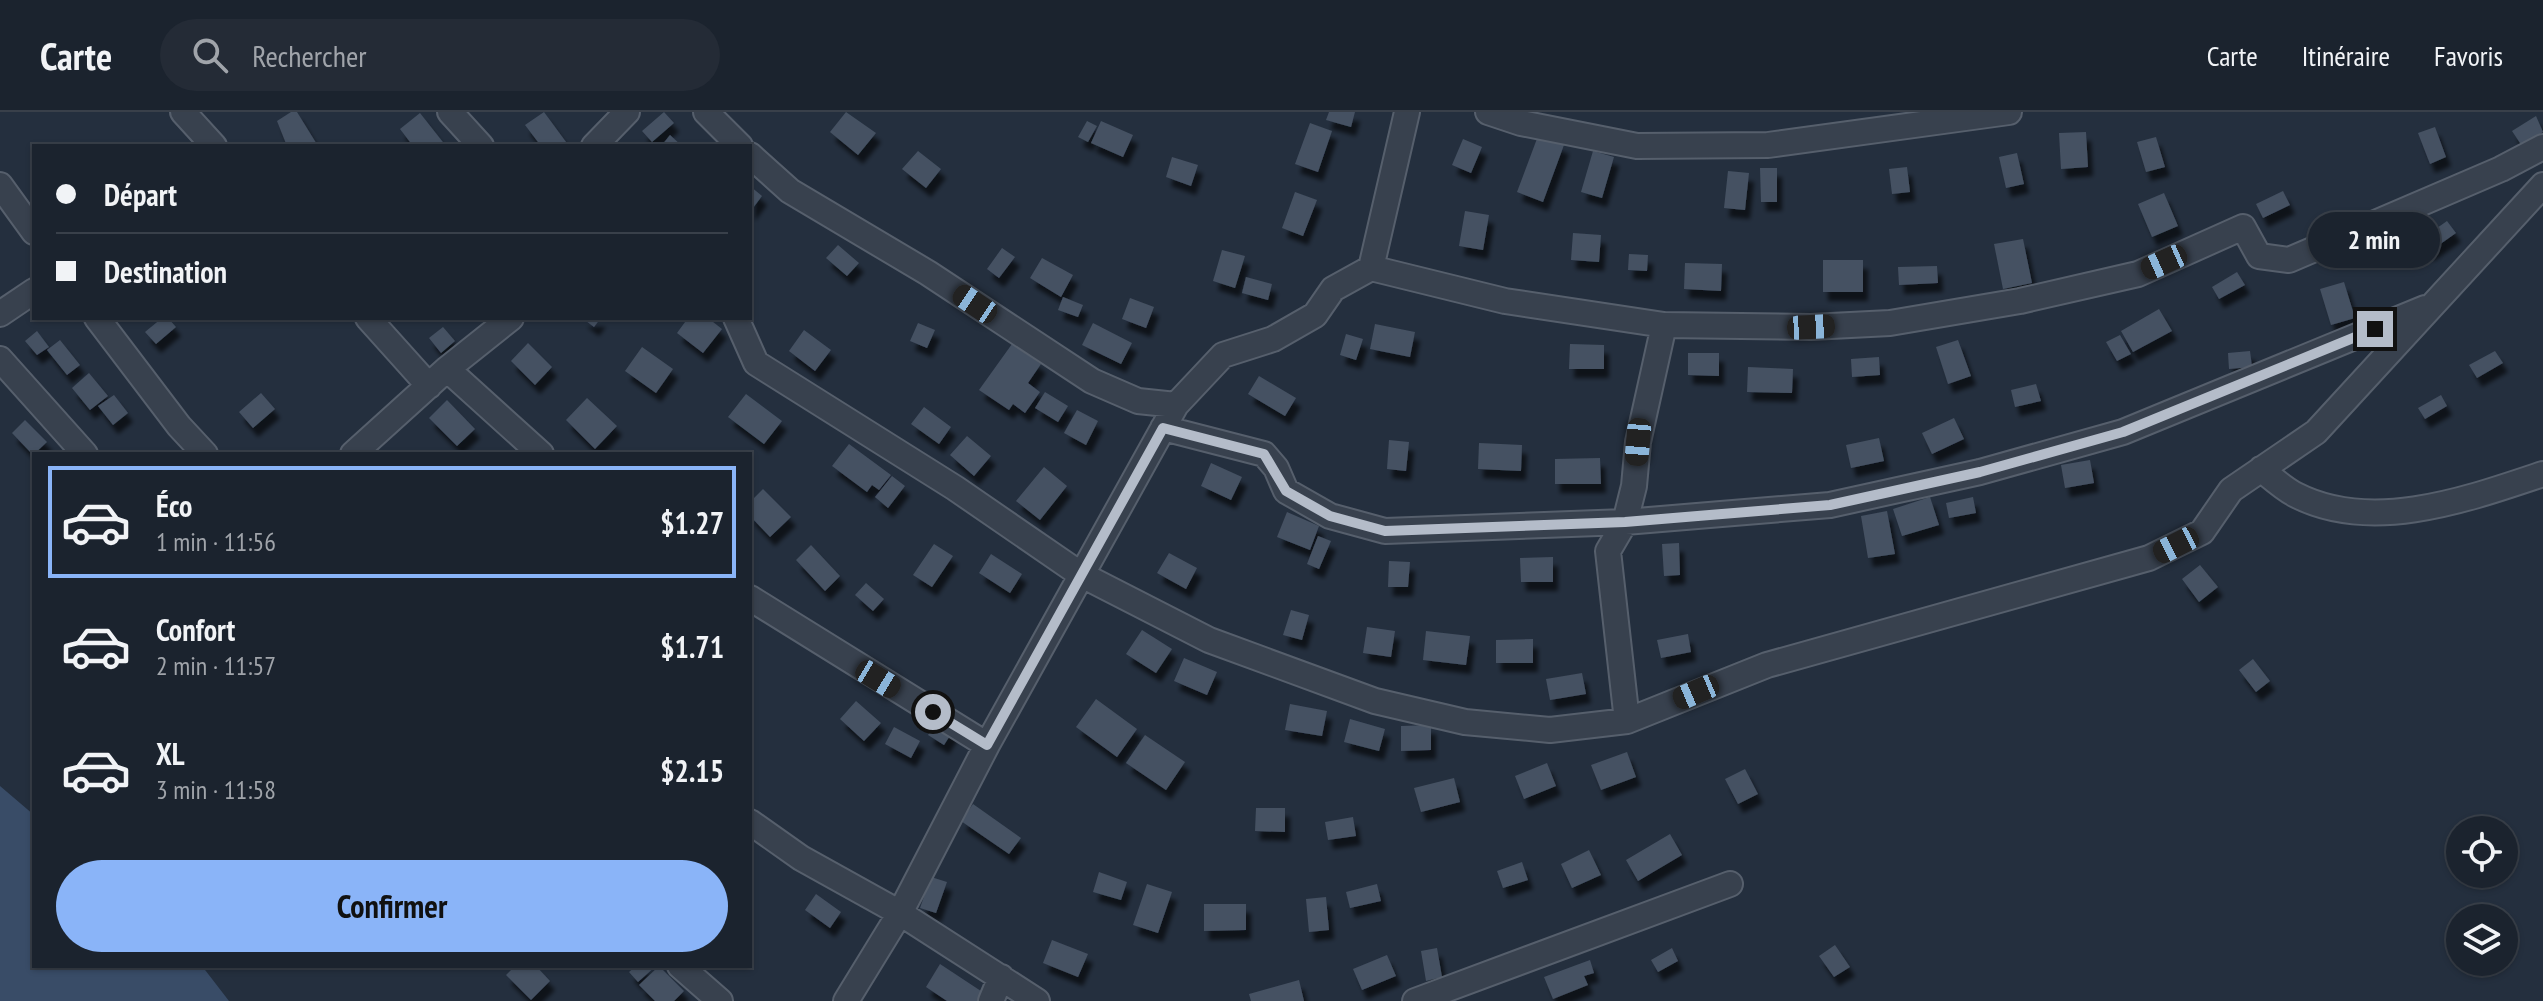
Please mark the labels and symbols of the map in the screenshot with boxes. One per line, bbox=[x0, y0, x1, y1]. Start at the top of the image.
callout: 2 min bbox=[2309, 213, 2441, 269]
car bbox=[2137, 241, 2191, 283]
car bbox=[948, 281, 1002, 327]
route end bbox=[2357, 311, 2393, 347]
car bbox=[1786, 314, 1836, 340]
car bbox=[1624, 417, 1652, 467]
car bbox=[2149, 523, 2203, 567]
car bbox=[851, 656, 905, 702]
car bbox=[1669, 672, 1723, 712]
route start bbox=[915, 694, 951, 730]

